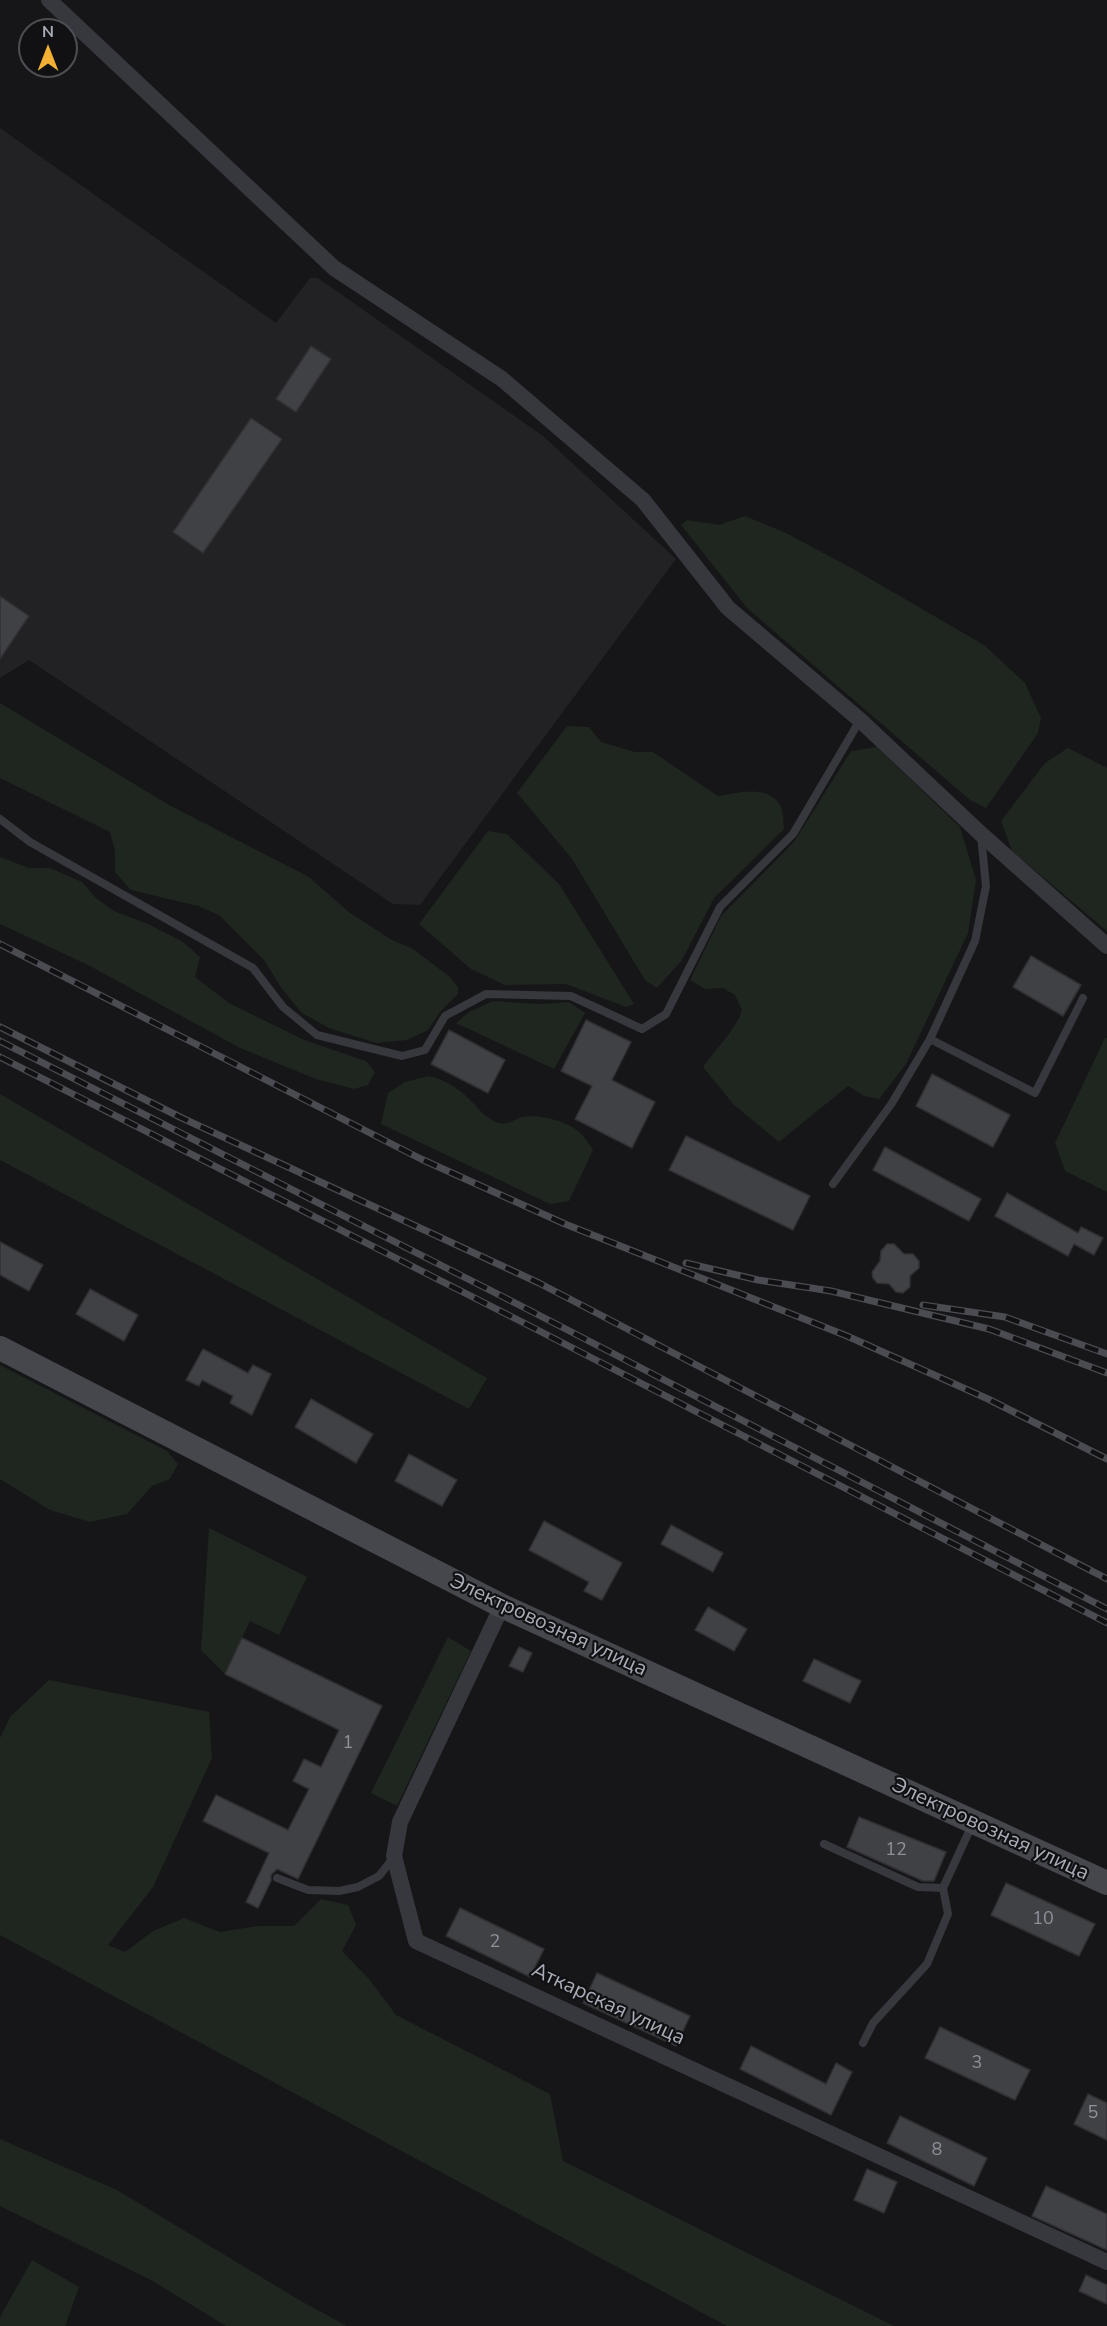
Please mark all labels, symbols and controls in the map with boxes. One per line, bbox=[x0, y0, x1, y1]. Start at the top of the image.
north arrow bbox=[18, 18, 78, 78]
text: N bbox=[42, 21, 54, 43]
street label: Электровозная улица bbox=[445, 1569, 651, 1683]
house number: 1 bbox=[343, 1733, 353, 1755]
street label: Электровозная улица bbox=[887, 1773, 1093, 1887]
house number: 12 bbox=[885, 1840, 907, 1862]
house number: 10 bbox=[1032, 1909, 1054, 1931]
house number: 2 bbox=[490, 1932, 500, 1954]
street label: Аткарская улица bbox=[527, 1958, 689, 2052]
house number: 3 bbox=[972, 2053, 982, 2075]
house number: 5 bbox=[1088, 2103, 1098, 2125]
house number: 8 bbox=[932, 2140, 942, 2162]

